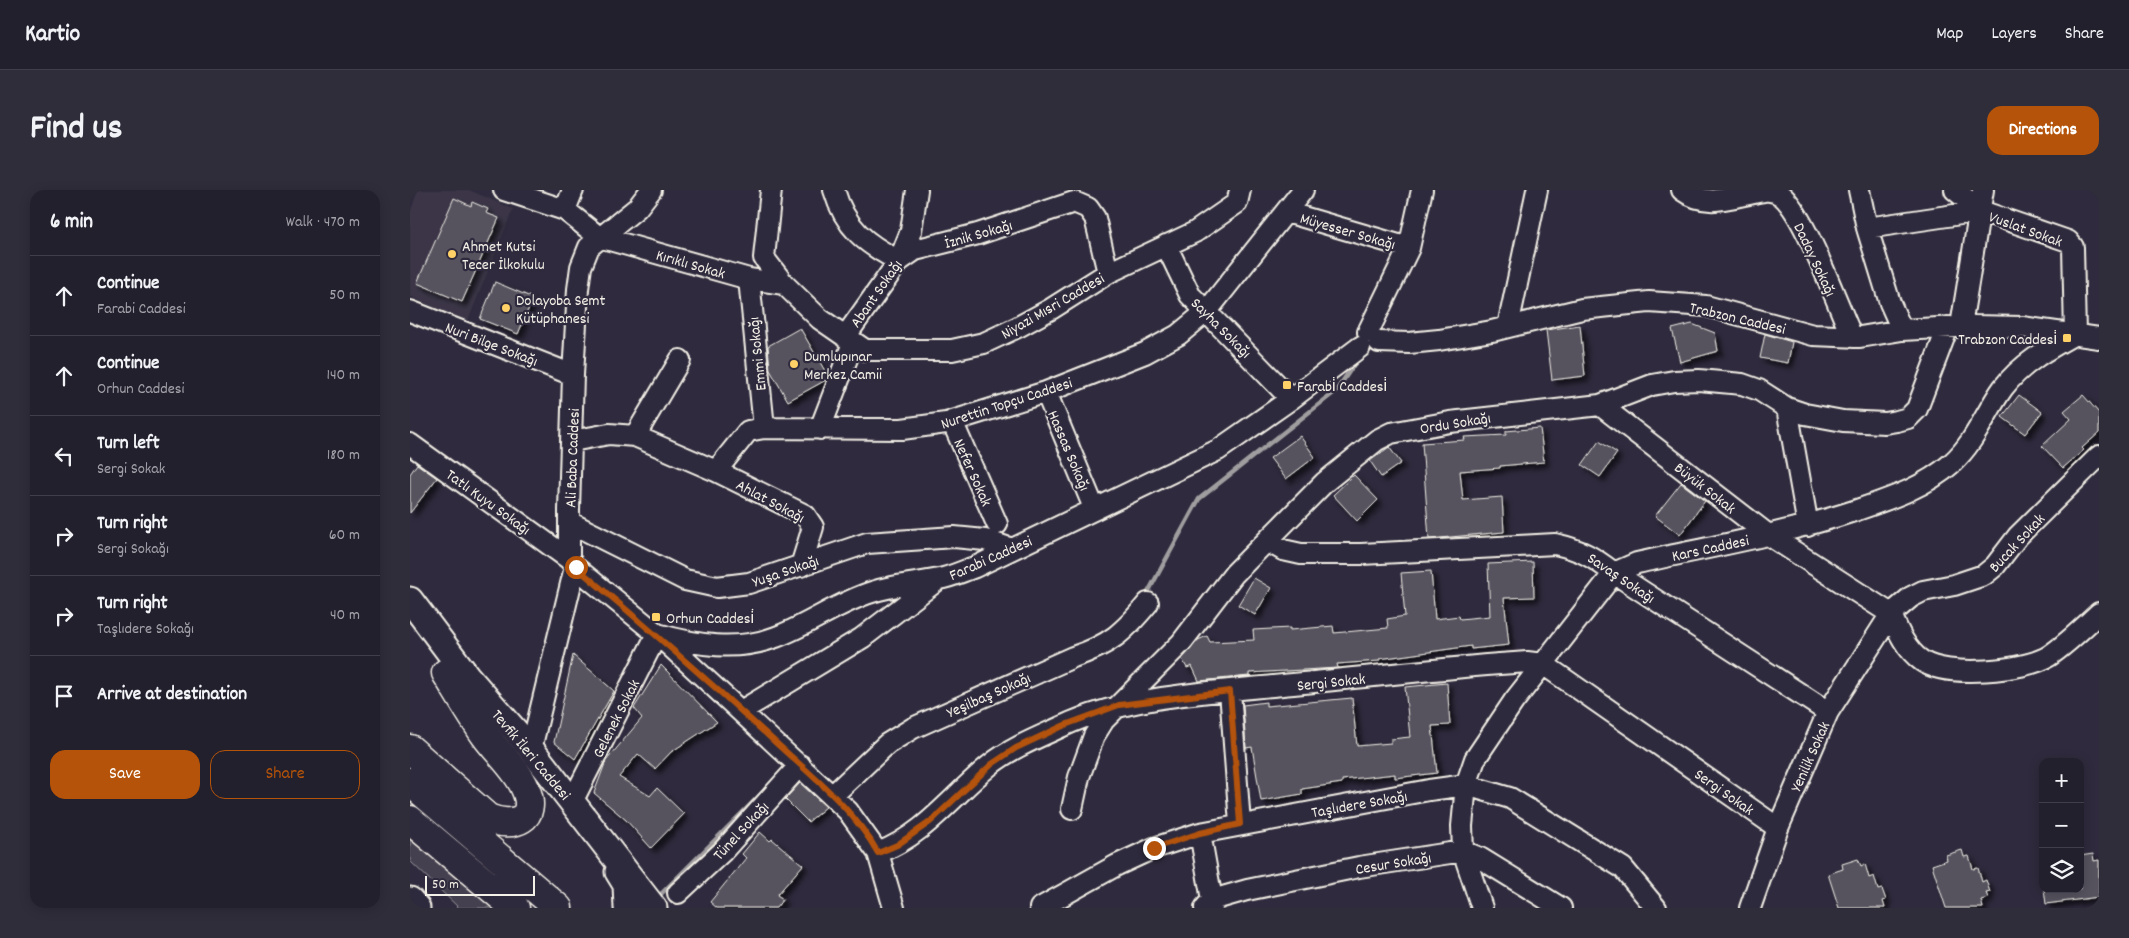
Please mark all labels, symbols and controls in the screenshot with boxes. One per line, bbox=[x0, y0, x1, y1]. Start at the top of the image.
text: Kartio bbox=[25, 18, 80, 52]
text: Map bbox=[1936, 22, 1963, 47]
text: Layers bbox=[1991, 22, 2037, 47]
text: Share bbox=[2065, 22, 2104, 47]
text: Find us bbox=[30, 105, 122, 155]
button: Directions bbox=[1987, 106, 2099, 155]
street label: Vuslat Sokak bbox=[1985, 206, 2065, 254]
text: 6 min bbox=[50, 208, 93, 238]
street label: Müyesser Sokağı bbox=[1297, 208, 1398, 257]
text: Walk · 470 m bbox=[286, 211, 360, 234]
street label: İznik Sokağı bbox=[942, 215, 1015, 256]
street label: Daday Sokağı bbox=[1787, 219, 1841, 301]
place label: Ahmet Kutsi Tecer İlkokulu bbox=[462, 236, 545, 277]
street label: Kırıklı Sokak bbox=[653, 245, 728, 286]
marker: Ahmet Kutsi Tecer İlkokulu bbox=[446, 248, 458, 260]
street label: Abant Sokağı bbox=[845, 256, 909, 333]
street label: Niyazi Mısri Caddesi bbox=[997, 268, 1109, 346]
text: Continue bbox=[97, 271, 159, 298]
icon: ahead bbox=[50, 282, 78, 310]
text: 50 m bbox=[329, 284, 360, 307]
place label: Dolayoba Semt Kütüphanesi bbox=[516, 290, 605, 331]
street label: Sayha Sokağı bbox=[1185, 293, 1256, 364]
street label: Trabzon Caddesi bbox=[1687, 297, 1788, 342]
text: Farabi Caddesi bbox=[97, 298, 186, 321]
marker: Dolayoba Semt Kütüphanesi bbox=[500, 302, 512, 314]
street label: Emmi Sokağı bbox=[743, 316, 774, 392]
street label: Nuri Bilge Sokağı bbox=[441, 317, 541, 374]
place label: Trabzon Caddesi̇ bbox=[1958, 329, 2057, 352]
marker: Trabzon Caddesi̇ bbox=[2061, 332, 2073, 344]
place label: Dumlupınar Merkez Camii bbox=[804, 346, 882, 387]
text: Continue bbox=[97, 351, 159, 378]
marker: Dumlupınar Merkez Camii bbox=[788, 358, 800, 370]
icon: ahead bbox=[50, 362, 78, 390]
text: 140 m bbox=[326, 364, 360, 387]
street label: Nurettin Topçu Caddesi bbox=[938, 372, 1076, 437]
place label: Farabi̇ Caddesi̇ bbox=[1297, 376, 1387, 399]
text: Orhun Caddesi bbox=[97, 378, 185, 401]
marker: Farabi̇ Caddesi̇ bbox=[1281, 379, 1293, 391]
street label: Hassas Sokağı bbox=[1040, 407, 1095, 495]
street label: Ali Baba Caddesi bbox=[560, 408, 587, 508]
street label: Ordu Sokağı bbox=[1418, 408, 1492, 441]
text: Turn left bbox=[97, 431, 160, 458]
street label: Nefer Sokak bbox=[947, 435, 997, 511]
icon: left bbox=[50, 442, 78, 470]
text: 180 m bbox=[327, 444, 360, 467]
street label: Büyük Sokak bbox=[1669, 457, 1740, 520]
text: Sergi Sokak bbox=[97, 458, 165, 481]
street label: Tatlı Kuyu Sokağı bbox=[440, 464, 535, 542]
street label: Ahlat Sokağı bbox=[731, 474, 808, 530]
street label: Bucak Sokak bbox=[1984, 509, 2051, 578]
text: Turn right bbox=[97, 511, 168, 538]
icon: right bbox=[50, 522, 78, 550]
text: 60 m bbox=[329, 524, 360, 547]
street label: Kars Caddesi bbox=[1670, 530, 1751, 569]
street label: Farabi Caddesi bbox=[946, 531, 1036, 588]
text: Sergi Sokağı bbox=[97, 538, 169, 561]
street label: Savaş Sokağı bbox=[1582, 548, 1659, 610]
street label: Yuşa Sokağı bbox=[749, 550, 822, 594]
route start bbox=[565, 556, 588, 579]
text: Turn right bbox=[97, 591, 168, 618]
icon: right bbox=[50, 602, 78, 630]
text: 40 m bbox=[330, 604, 360, 627]
place label: Orhun Caddesi̇ bbox=[666, 608, 754, 631]
marker: Orhun Caddesi̇ bbox=[650, 611, 662, 623]
text: Taşlıdere Sokağı bbox=[97, 618, 194, 641]
street label: Yeşilbaş Sokağı bbox=[943, 668, 1035, 725]
street label: Sergi Sokak bbox=[1296, 668, 1366, 699]
street label: Gelenek Sokak bbox=[588, 676, 647, 762]
icon: arrive bbox=[50, 682, 78, 710]
text: Arrive at destination bbox=[97, 682, 247, 709]
street label: Tevfik İleri Caddesi bbox=[485, 705, 575, 806]
street label: Yenilik Sokak bbox=[1786, 718, 1837, 796]
button: Save bbox=[50, 750, 200, 799]
button: Share bbox=[210, 750, 360, 799]
map controls bbox=[2039, 758, 2084, 893]
button: + bbox=[2039, 758, 2084, 803]
street label: Sergi Sokak bbox=[1689, 764, 1758, 822]
street label: Taşlıdere Sokağı bbox=[1310, 786, 1409, 825]
street label: Tünel Sokağı bbox=[708, 797, 775, 866]
button: − bbox=[2039, 803, 2084, 848]
route end bbox=[1143, 837, 1166, 860]
street label: Cesur Sokağı bbox=[1354, 847, 1433, 882]
button: layers bbox=[2039, 848, 2084, 893]
scale bar bbox=[425, 873, 535, 896]
text: 50 m bbox=[432, 875, 459, 895]

